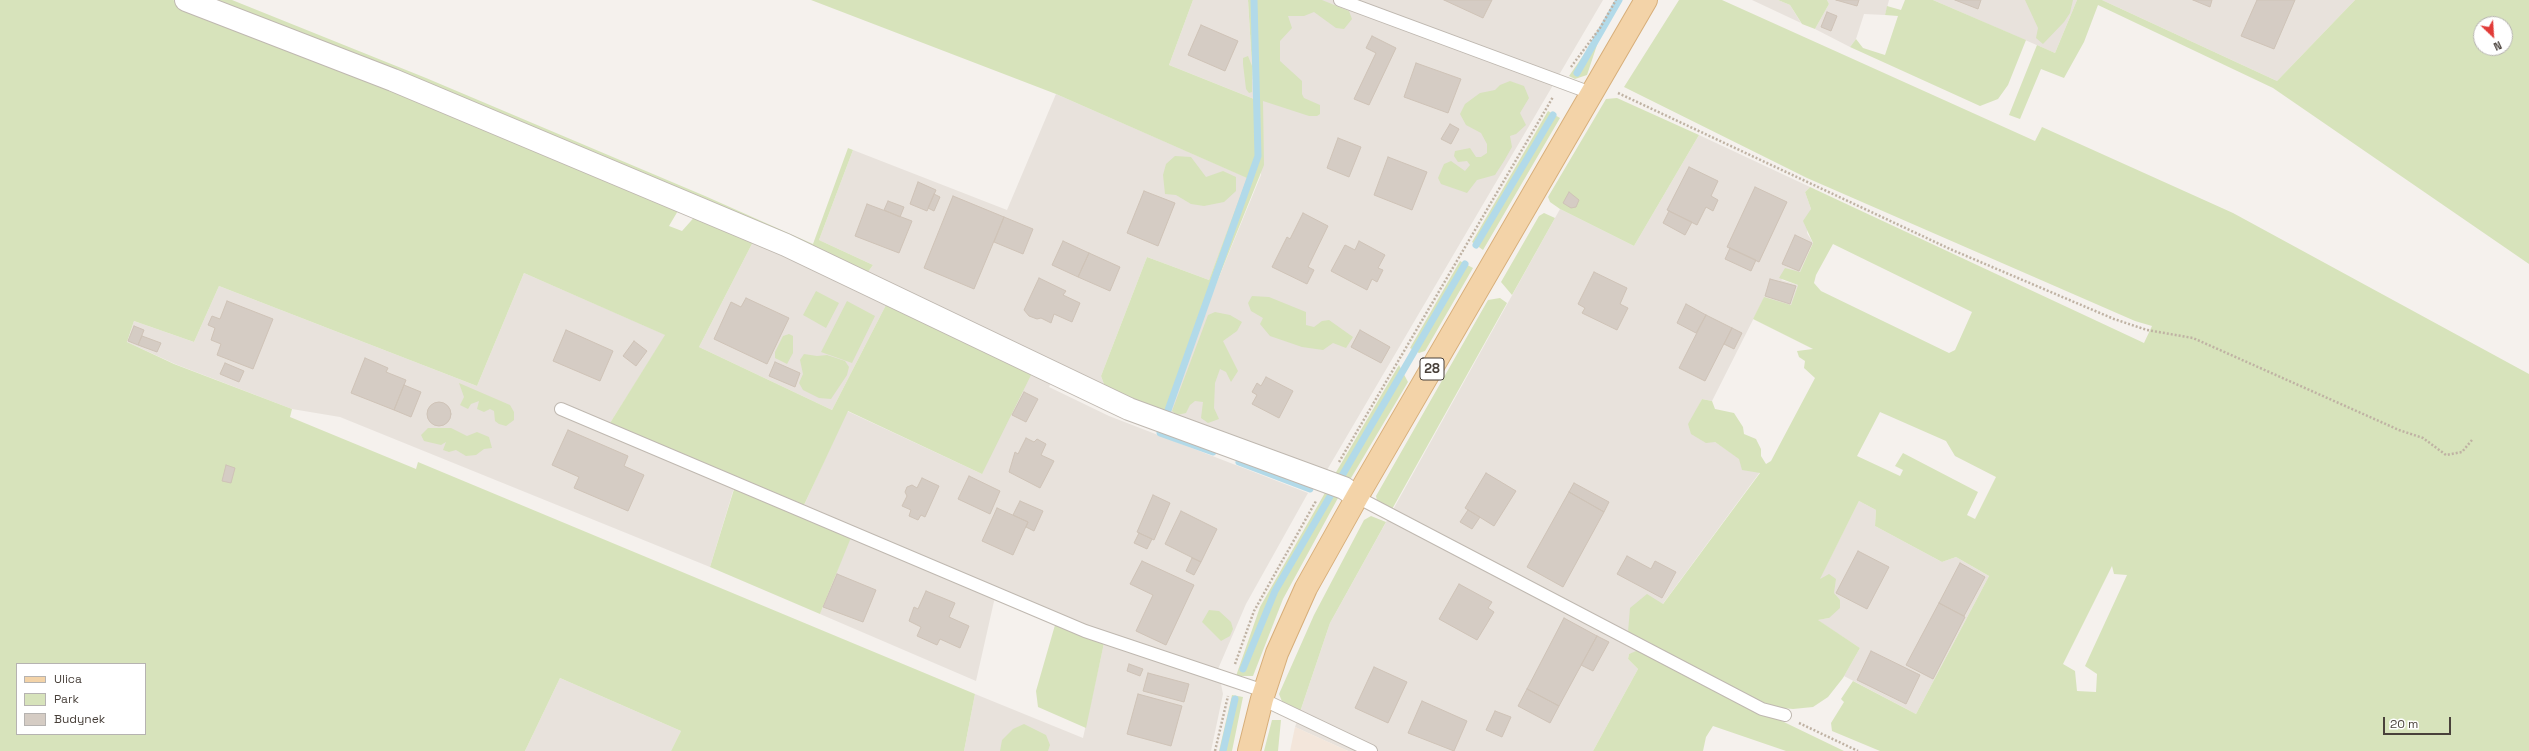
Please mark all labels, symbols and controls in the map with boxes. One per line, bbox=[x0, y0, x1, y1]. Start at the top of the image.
north arrow bbox=[2473, 16, 2513, 56]
text: N bbox=[2491, 38, 2504, 54]
road number: 28 bbox=[1420, 358, 1444, 380]
legend bbox=[16, 663, 146, 735]
text: Ulica bbox=[54, 671, 82, 687]
text: Park bbox=[54, 691, 79, 707]
scale bar bbox=[2385, 709, 2453, 735]
text: Budynek bbox=[54, 711, 105, 727]
text: 20 m bbox=[2390, 716, 2418, 732]

